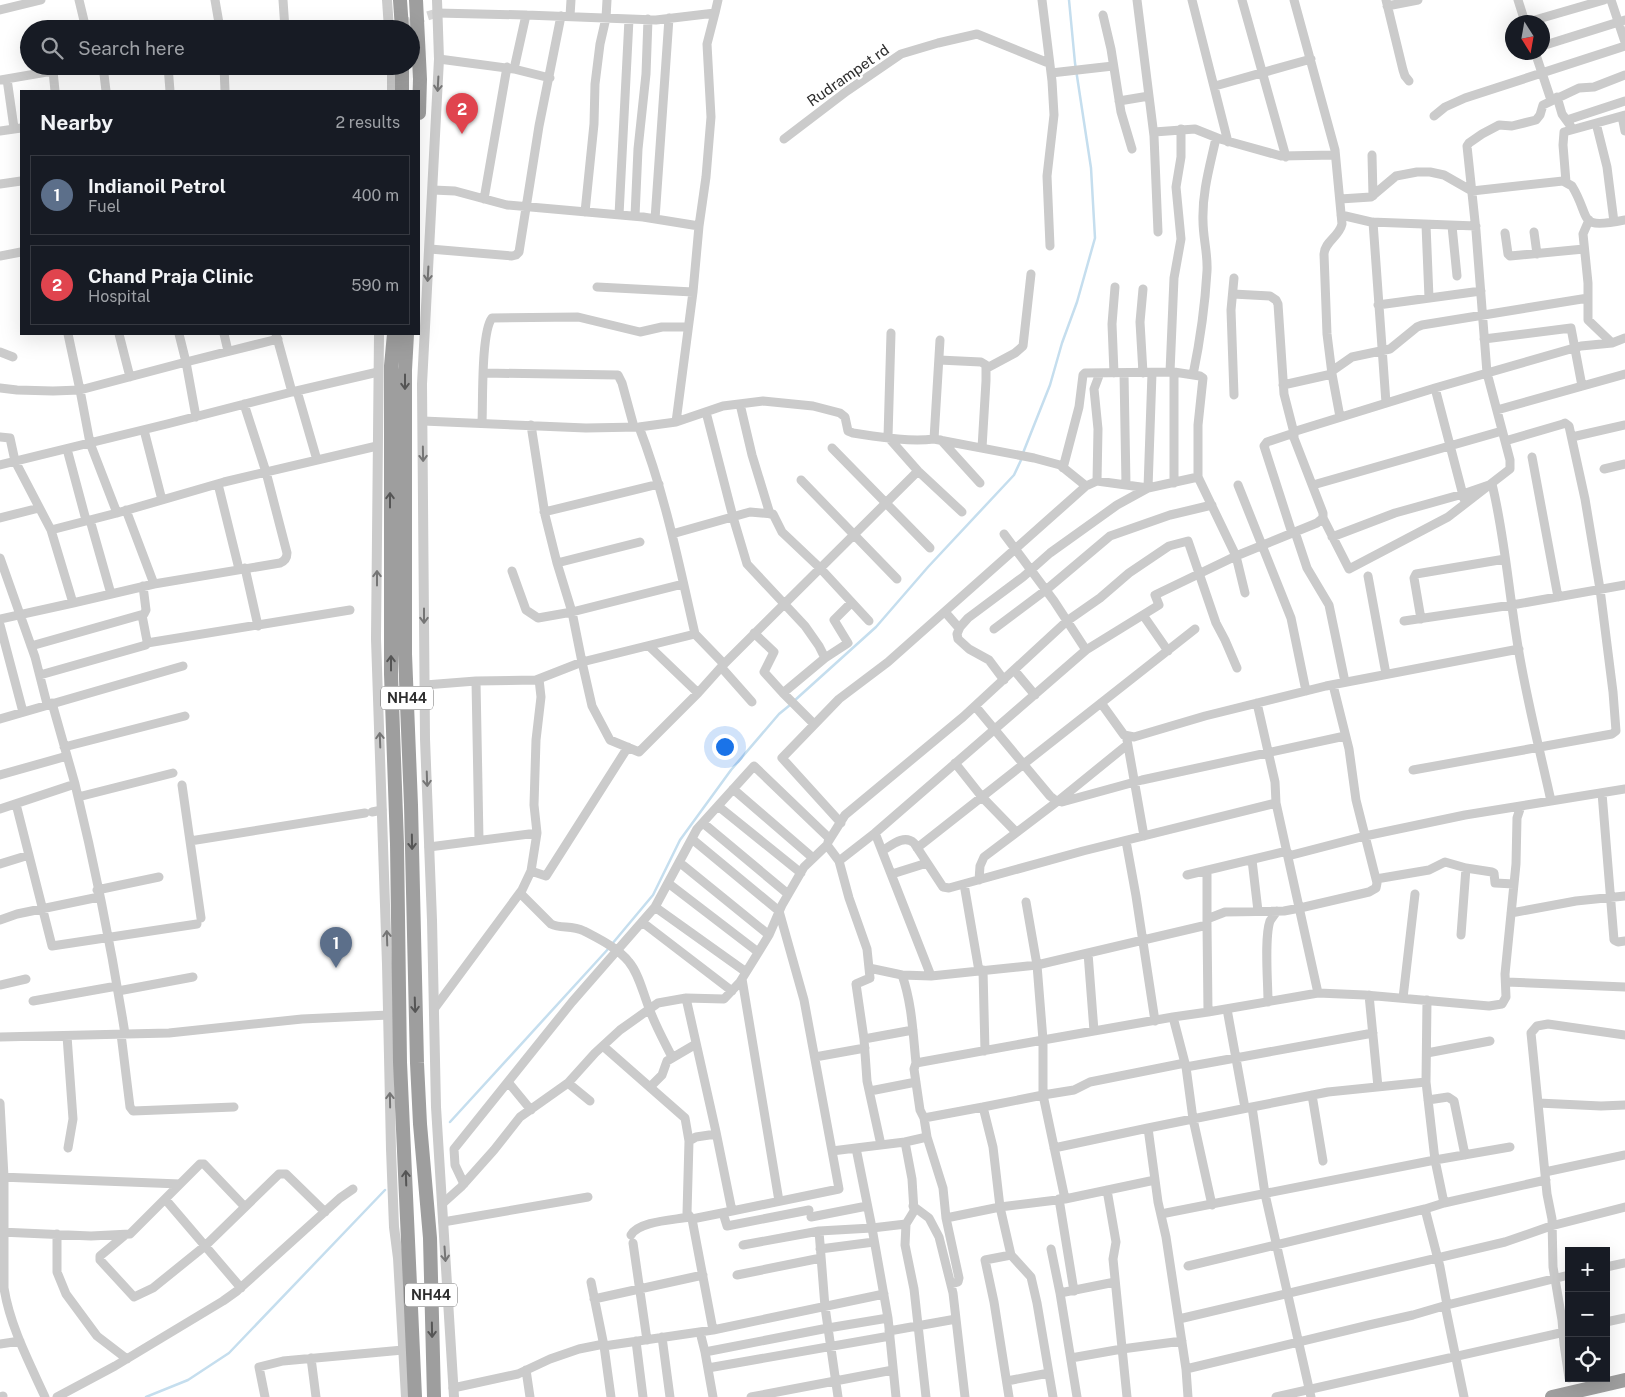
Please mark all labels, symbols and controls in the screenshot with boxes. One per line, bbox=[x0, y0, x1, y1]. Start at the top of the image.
north arrow bbox=[1505, 15, 1550, 60]
search box bbox=[20, 20, 420, 75]
icon: search bbox=[38, 34, 66, 62]
text: Search here bbox=[78, 37, 185, 59]
street label: Rudrampet rd bbox=[804, 41, 892, 109]
one-way arrow bbox=[434, 75, 443, 91]
pin: 2 bbox=[446, 93, 478, 134]
text: Nearby bbox=[40, 110, 113, 135]
text: 2 results bbox=[335, 113, 400, 132]
text: Indianoil Petrol bbox=[88, 175, 226, 197]
text: 1 bbox=[54, 186, 60, 205]
text: 400 m bbox=[352, 186, 399, 205]
text: Fuel bbox=[88, 197, 121, 216]
text: Chand Praja Clinic bbox=[88, 265, 254, 287]
one-way arrow bbox=[424, 266, 433, 282]
text: 2 bbox=[52, 276, 62, 295]
text: 590 m bbox=[351, 276, 399, 295]
text: Hospital bbox=[88, 287, 151, 306]
one-way arrow bbox=[400, 374, 410, 390]
one-way arrow bbox=[418, 445, 428, 461]
one-way arrow bbox=[385, 493, 395, 509]
one-way arrow bbox=[372, 570, 382, 586]
one-way arrow bbox=[419, 608, 429, 624]
one-way arrow bbox=[386, 655, 396, 672]
road number: NH44 bbox=[381, 686, 433, 710]
one-way arrow bbox=[375, 733, 384, 749]
your location bbox=[712, 734, 738, 760]
one-way arrow bbox=[422, 770, 431, 786]
one-way arrow bbox=[407, 834, 417, 850]
pin: 1 bbox=[320, 927, 352, 968]
one-way arrow bbox=[382, 930, 391, 946]
one-way arrow bbox=[411, 997, 420, 1013]
one-way arrow bbox=[385, 1092, 395, 1108]
one-way arrow bbox=[401, 1170, 410, 1186]
one-way arrow bbox=[441, 1246, 450, 1262]
map controls bbox=[1565, 1247, 1610, 1382]
button: + bbox=[1565, 1247, 1610, 1292]
road number: NH44 bbox=[405, 1284, 457, 1306]
button: − bbox=[1565, 1292, 1610, 1337]
one-way arrow bbox=[427, 1321, 437, 1337]
button: locate bbox=[1565, 1337, 1610, 1382]

